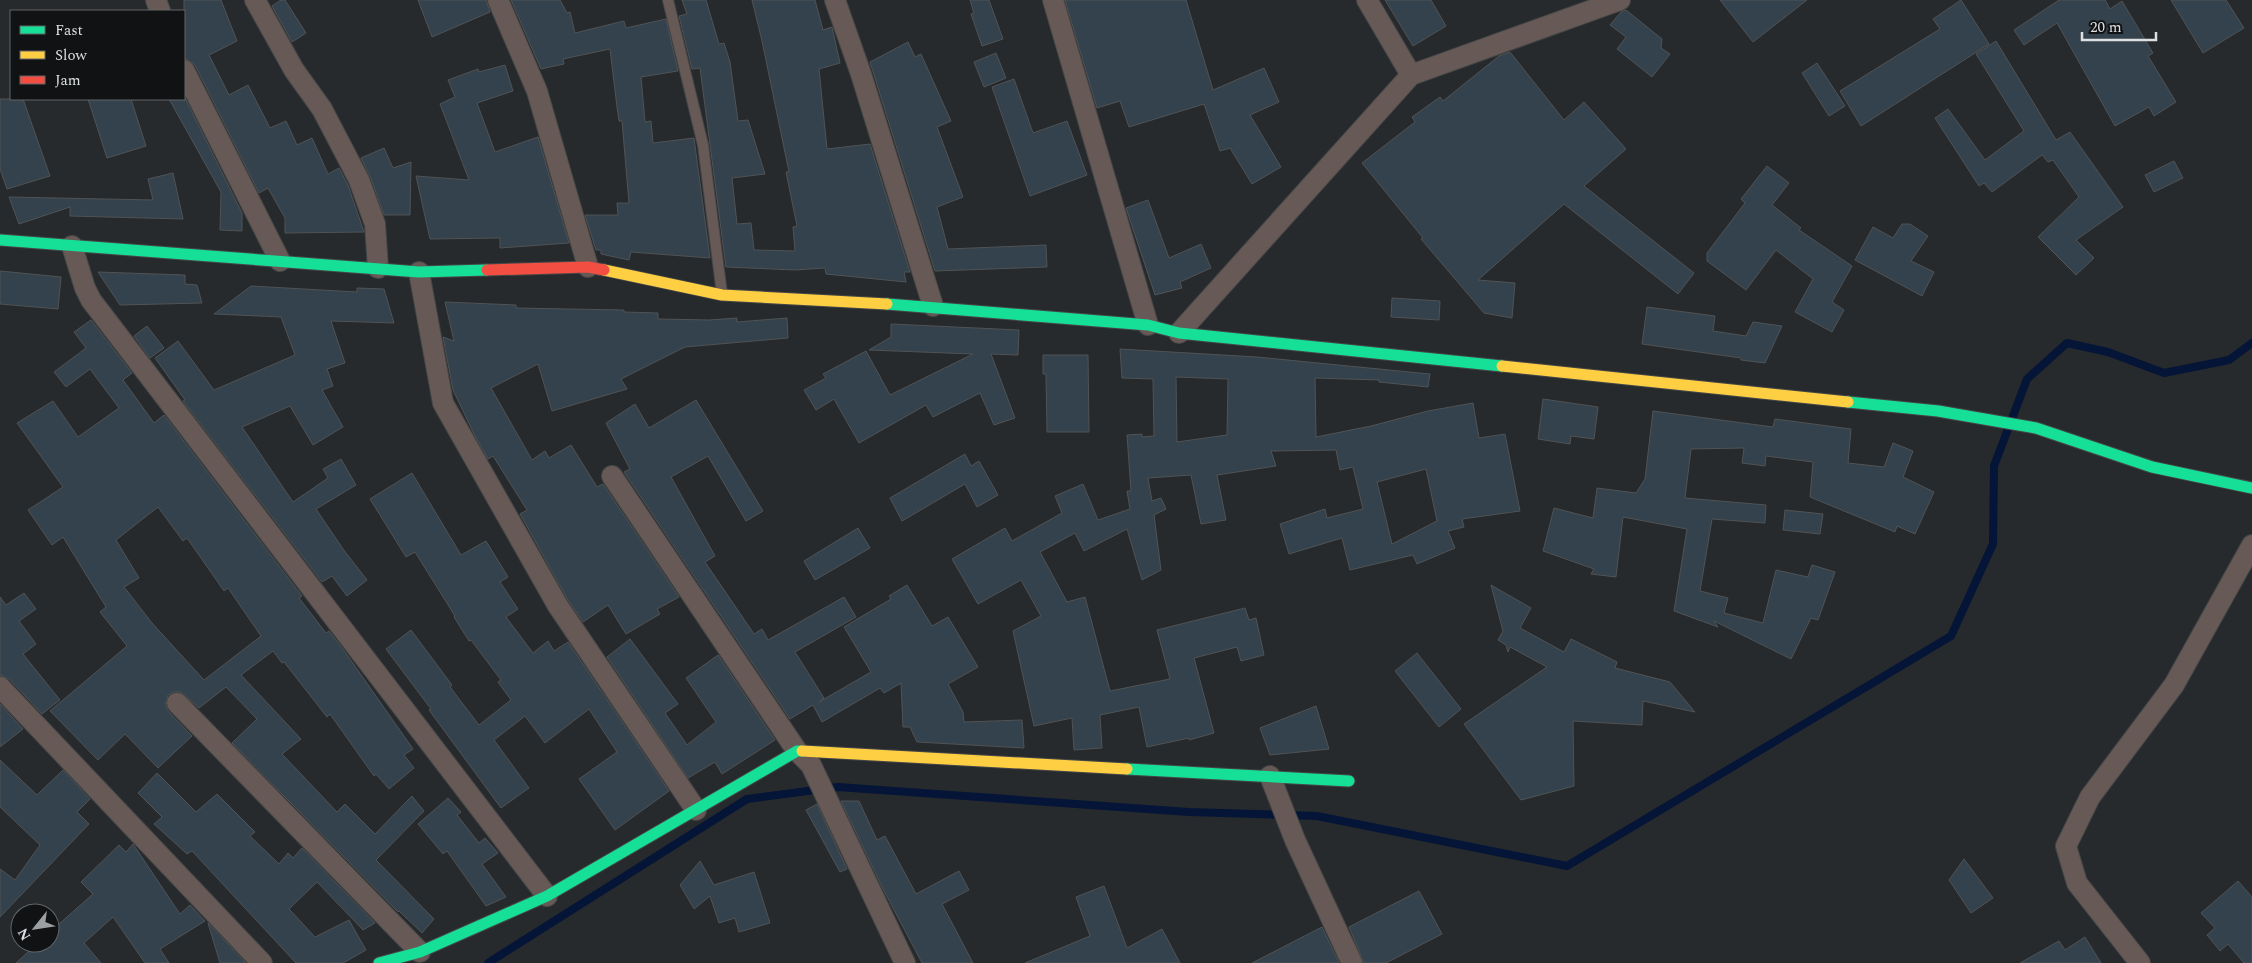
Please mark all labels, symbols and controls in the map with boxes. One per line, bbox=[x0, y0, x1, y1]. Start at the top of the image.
legend bbox=[10, 10, 185, 100]
scale bar bbox=[2082, 10, 2156, 42]
text: 20 m bbox=[2090, 16, 2122, 39]
text: Fast bbox=[55, 19, 83, 42]
text: Slow bbox=[55, 44, 87, 67]
text: Jam bbox=[55, 69, 81, 92]
north arrow bbox=[10, 903, 60, 953]
text: N bbox=[12, 924, 36, 944]

